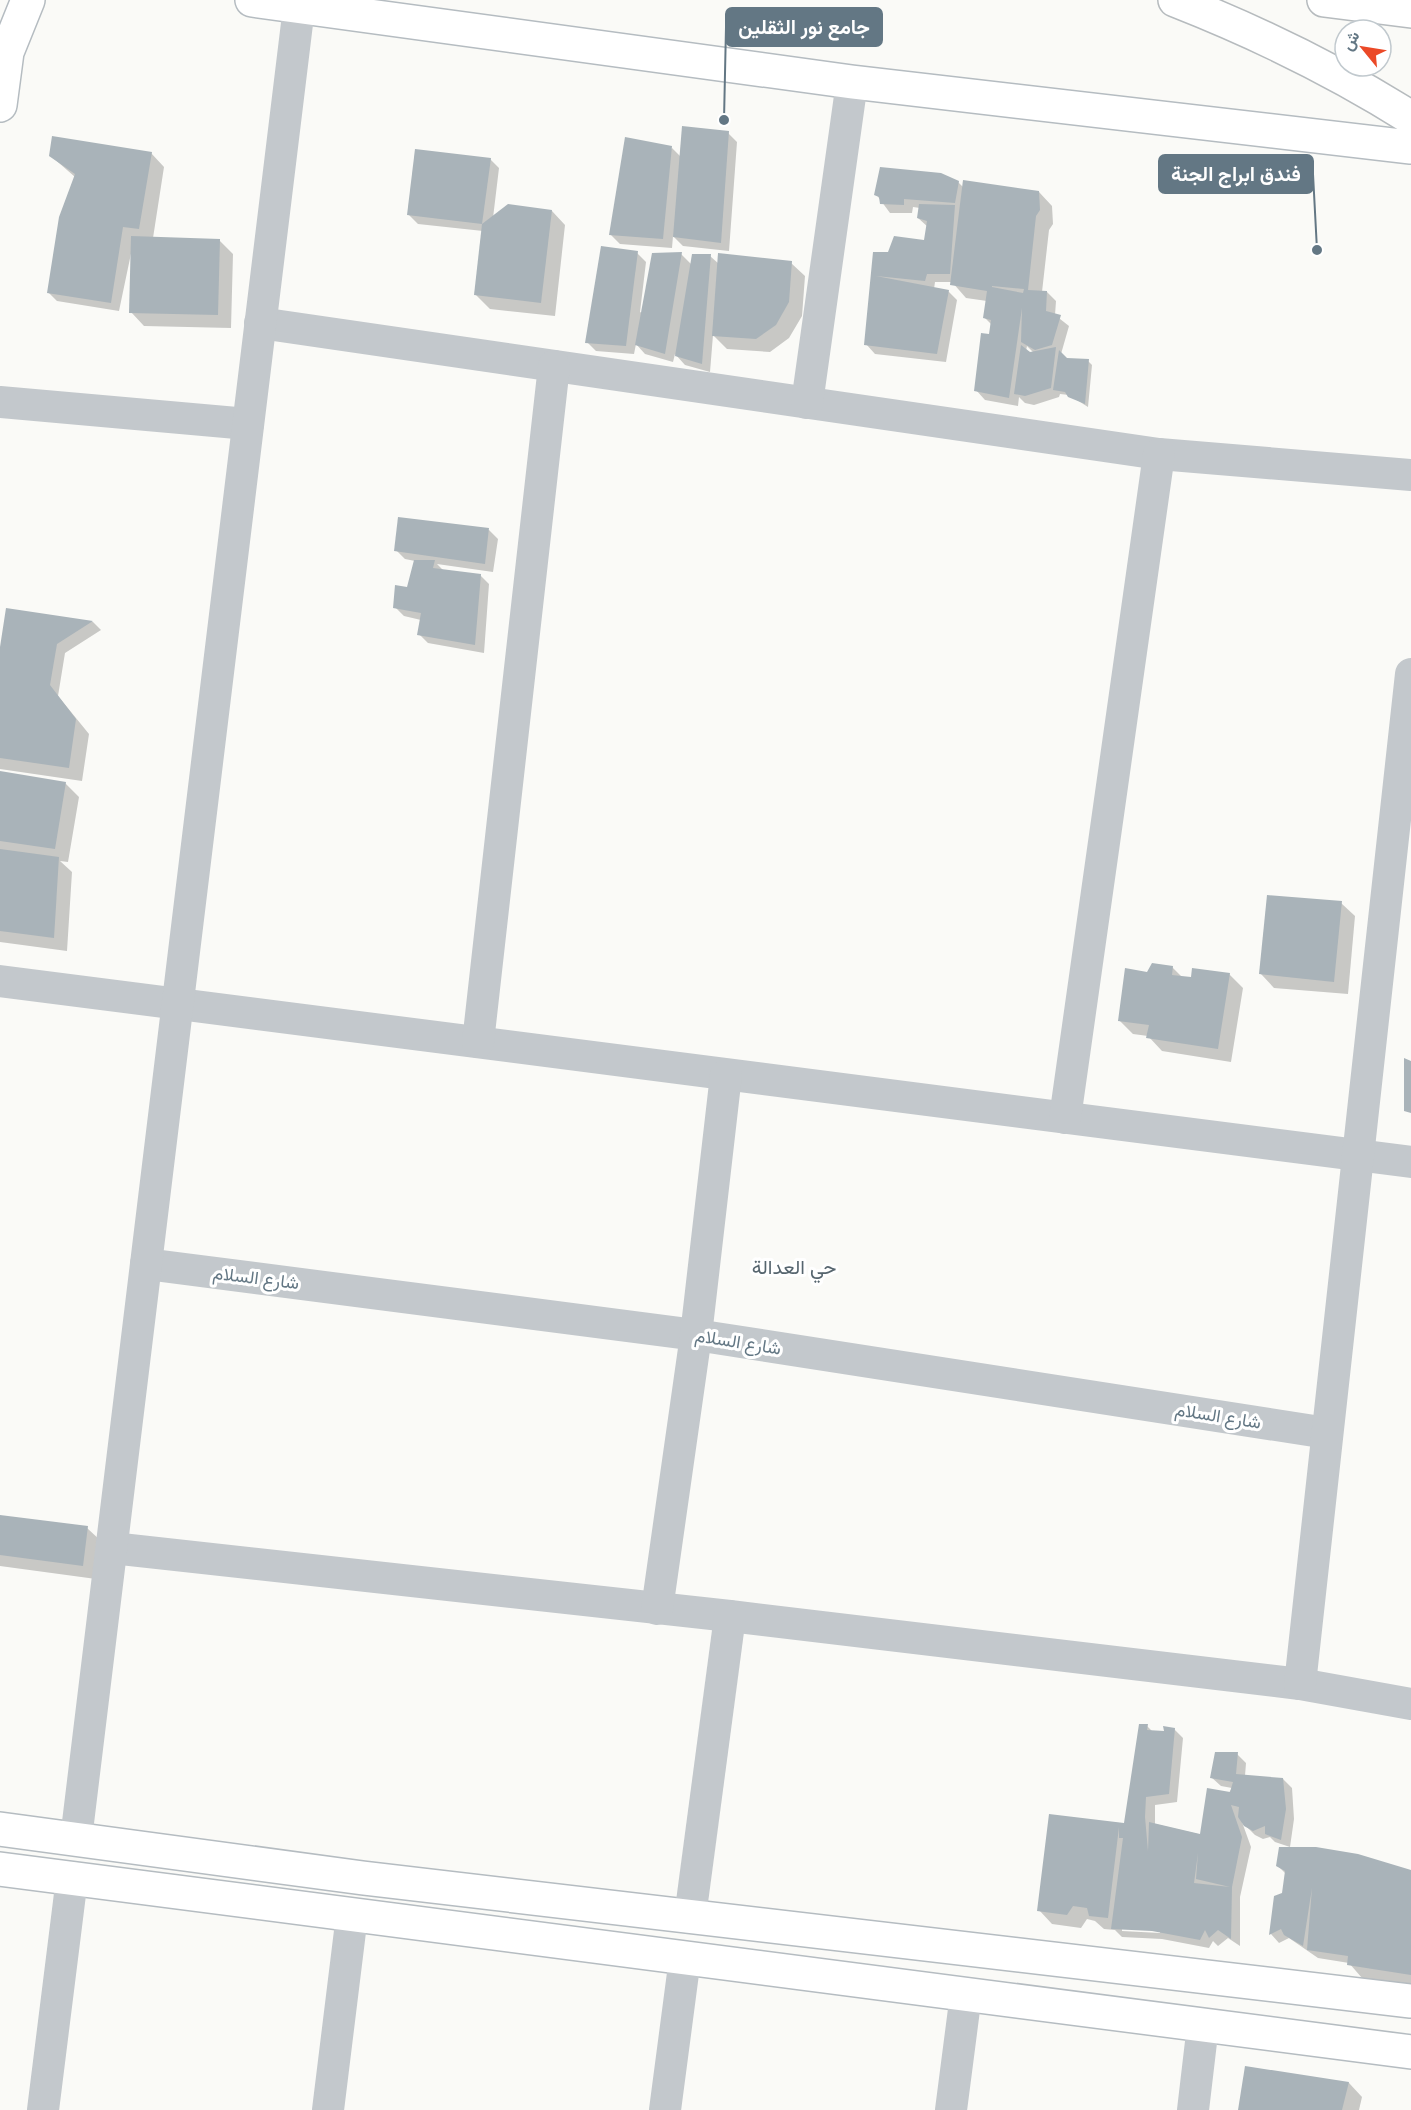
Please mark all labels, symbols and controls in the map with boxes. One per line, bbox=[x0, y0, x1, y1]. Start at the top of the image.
callout: جامع نور الثقلين bbox=[726, 8, 882, 46]
text: جامع نور الثقلين bbox=[738, 15, 870, 41]
north arrow bbox=[1333, 18, 1393, 78]
text: ش bbox=[1337, 28, 1363, 54]
callout: فندق ابراج الجنة bbox=[1159, 155, 1313, 193]
text: فندق ابراج الجنة bbox=[1171, 162, 1301, 188]
district label: حي العدالة bbox=[752, 1255, 836, 1284]
street label: شارع السلام bbox=[211, 1262, 300, 1295]
street label: شارع السلام bbox=[693, 1324, 783, 1361]
street label: شارع السلام bbox=[1173, 1398, 1263, 1435]

